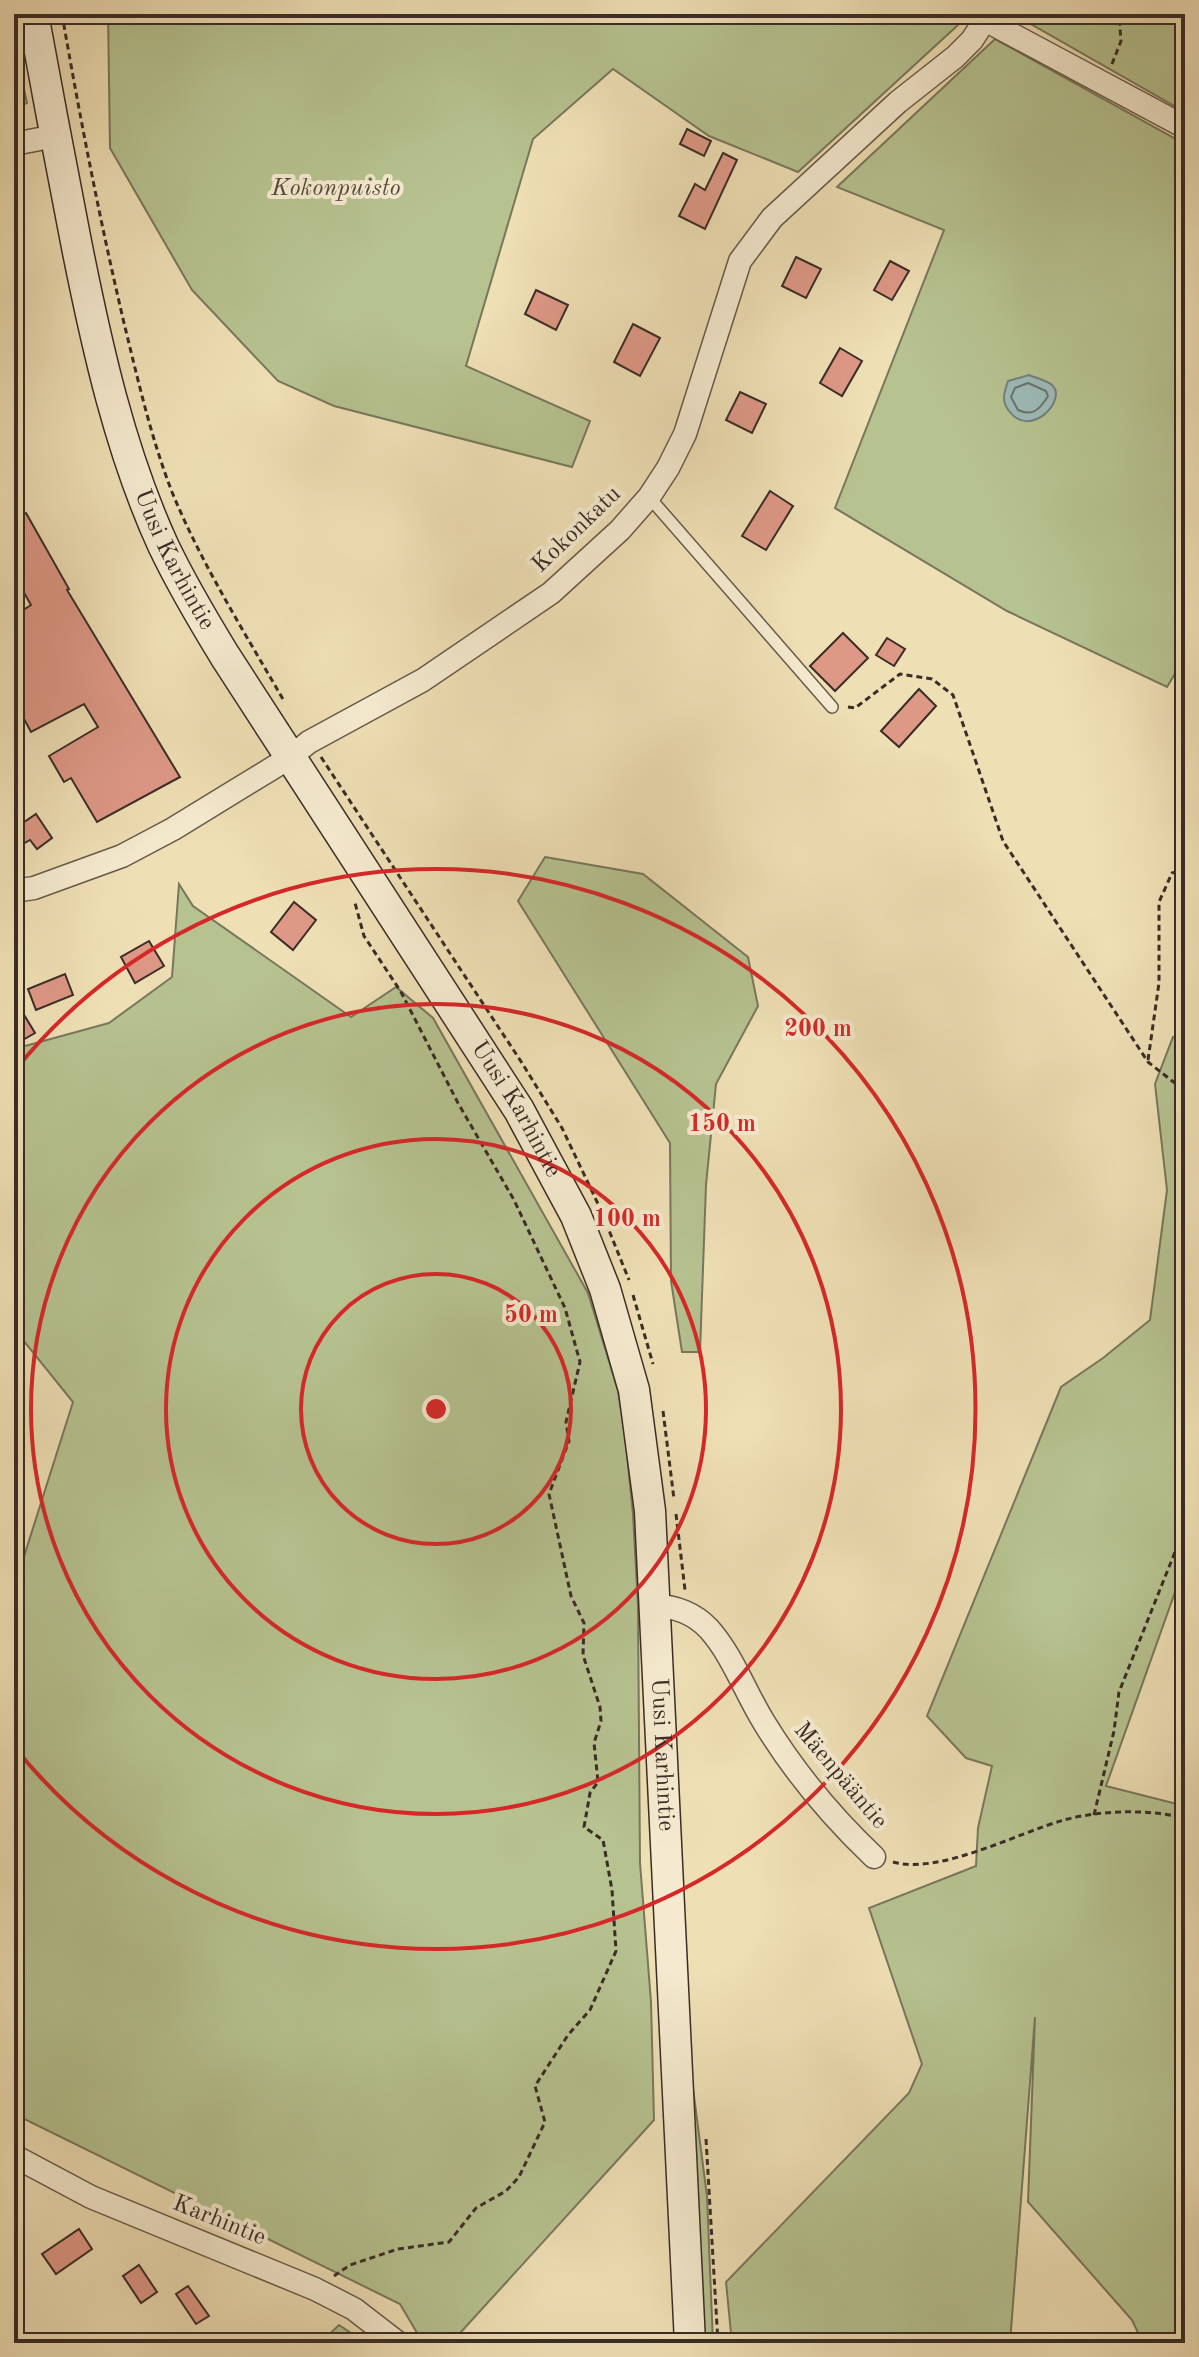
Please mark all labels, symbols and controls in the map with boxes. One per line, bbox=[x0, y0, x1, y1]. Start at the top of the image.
park label: Kokonpuisto bbox=[270, 177, 401, 201]
street label: Kokonkatu bbox=[528, 482, 626, 578]
street label: Uusi Karhintie bbox=[129, 486, 219, 634]
text: 200 m bbox=[784, 1018, 852, 1042]
street label: Uusi Karhintie bbox=[466, 1037, 565, 1181]
text: 150 m bbox=[688, 1112, 756, 1137]
text: 100 m bbox=[593, 1208, 661, 1232]
text: 50 m bbox=[504, 1303, 558, 1328]
centre of rings bbox=[422, 1395, 450, 1423]
street label: Uusi Karhintie bbox=[646, 1677, 677, 1832]
street label: Mäenpääntie bbox=[789, 1718, 891, 1834]
street label: Karhintie bbox=[169, 2191, 269, 2251]

